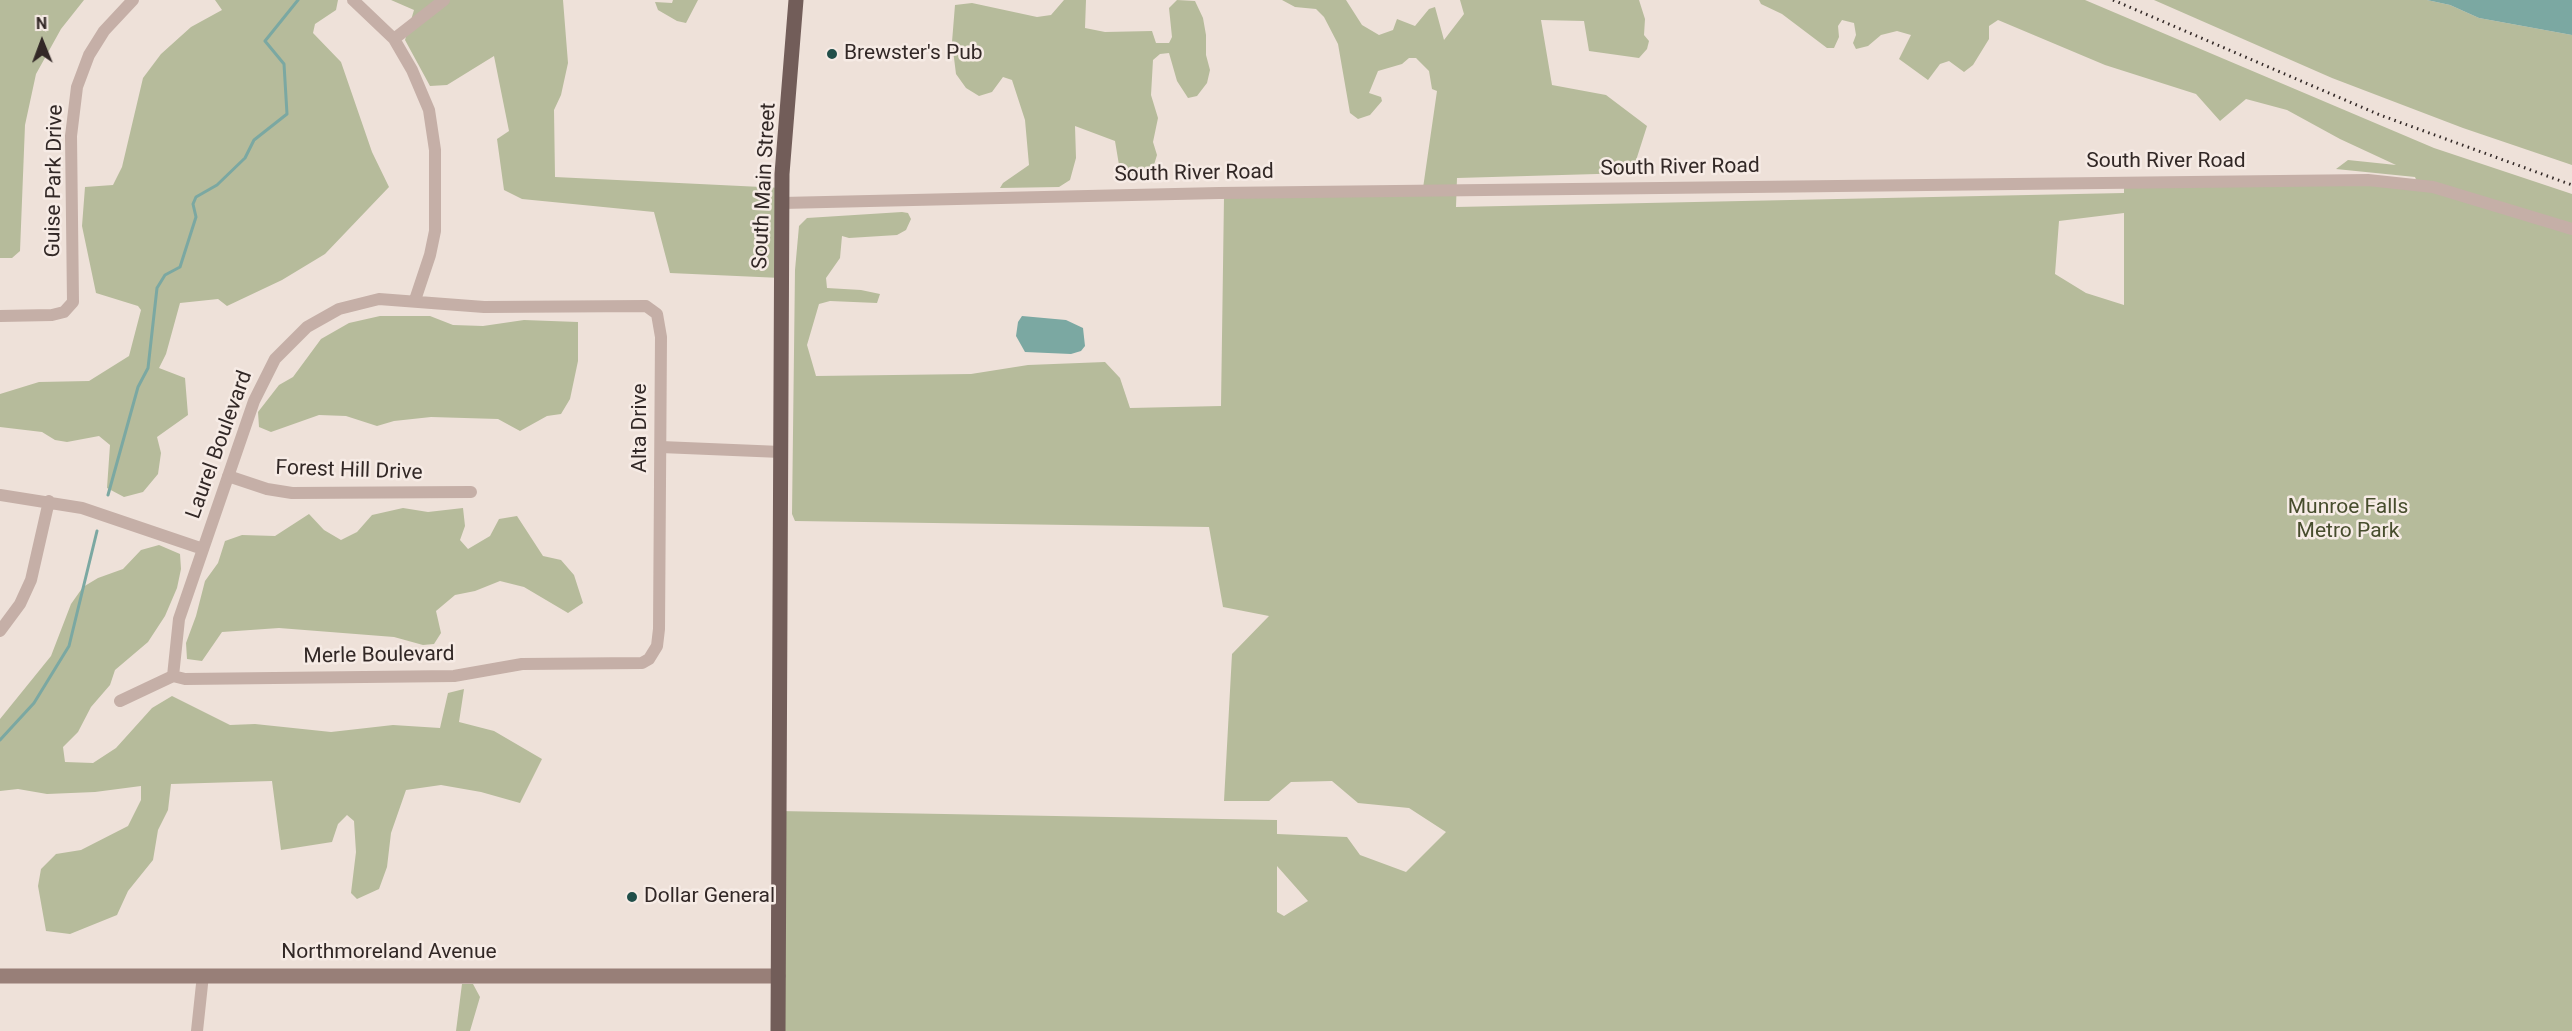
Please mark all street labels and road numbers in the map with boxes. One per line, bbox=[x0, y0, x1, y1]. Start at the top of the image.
street label: South Main Street bbox=[748, 102, 782, 270]
street label: Guise Park Drive bbox=[41, 104, 69, 258]
street label: South River Road bbox=[2086, 149, 2246, 175]
street label: South River Road bbox=[1600, 154, 1760, 182]
street label: South River Road bbox=[1114, 160, 1274, 188]
street label: Laurel Boulevard bbox=[182, 368, 258, 522]
street label: Alta Drive bbox=[628, 383, 654, 473]
street label: Forest Hill Drive bbox=[275, 456, 423, 486]
street label: Merle Boulevard bbox=[303, 642, 455, 670]
street label: Northmoreland Avenue bbox=[281, 940, 497, 966]

